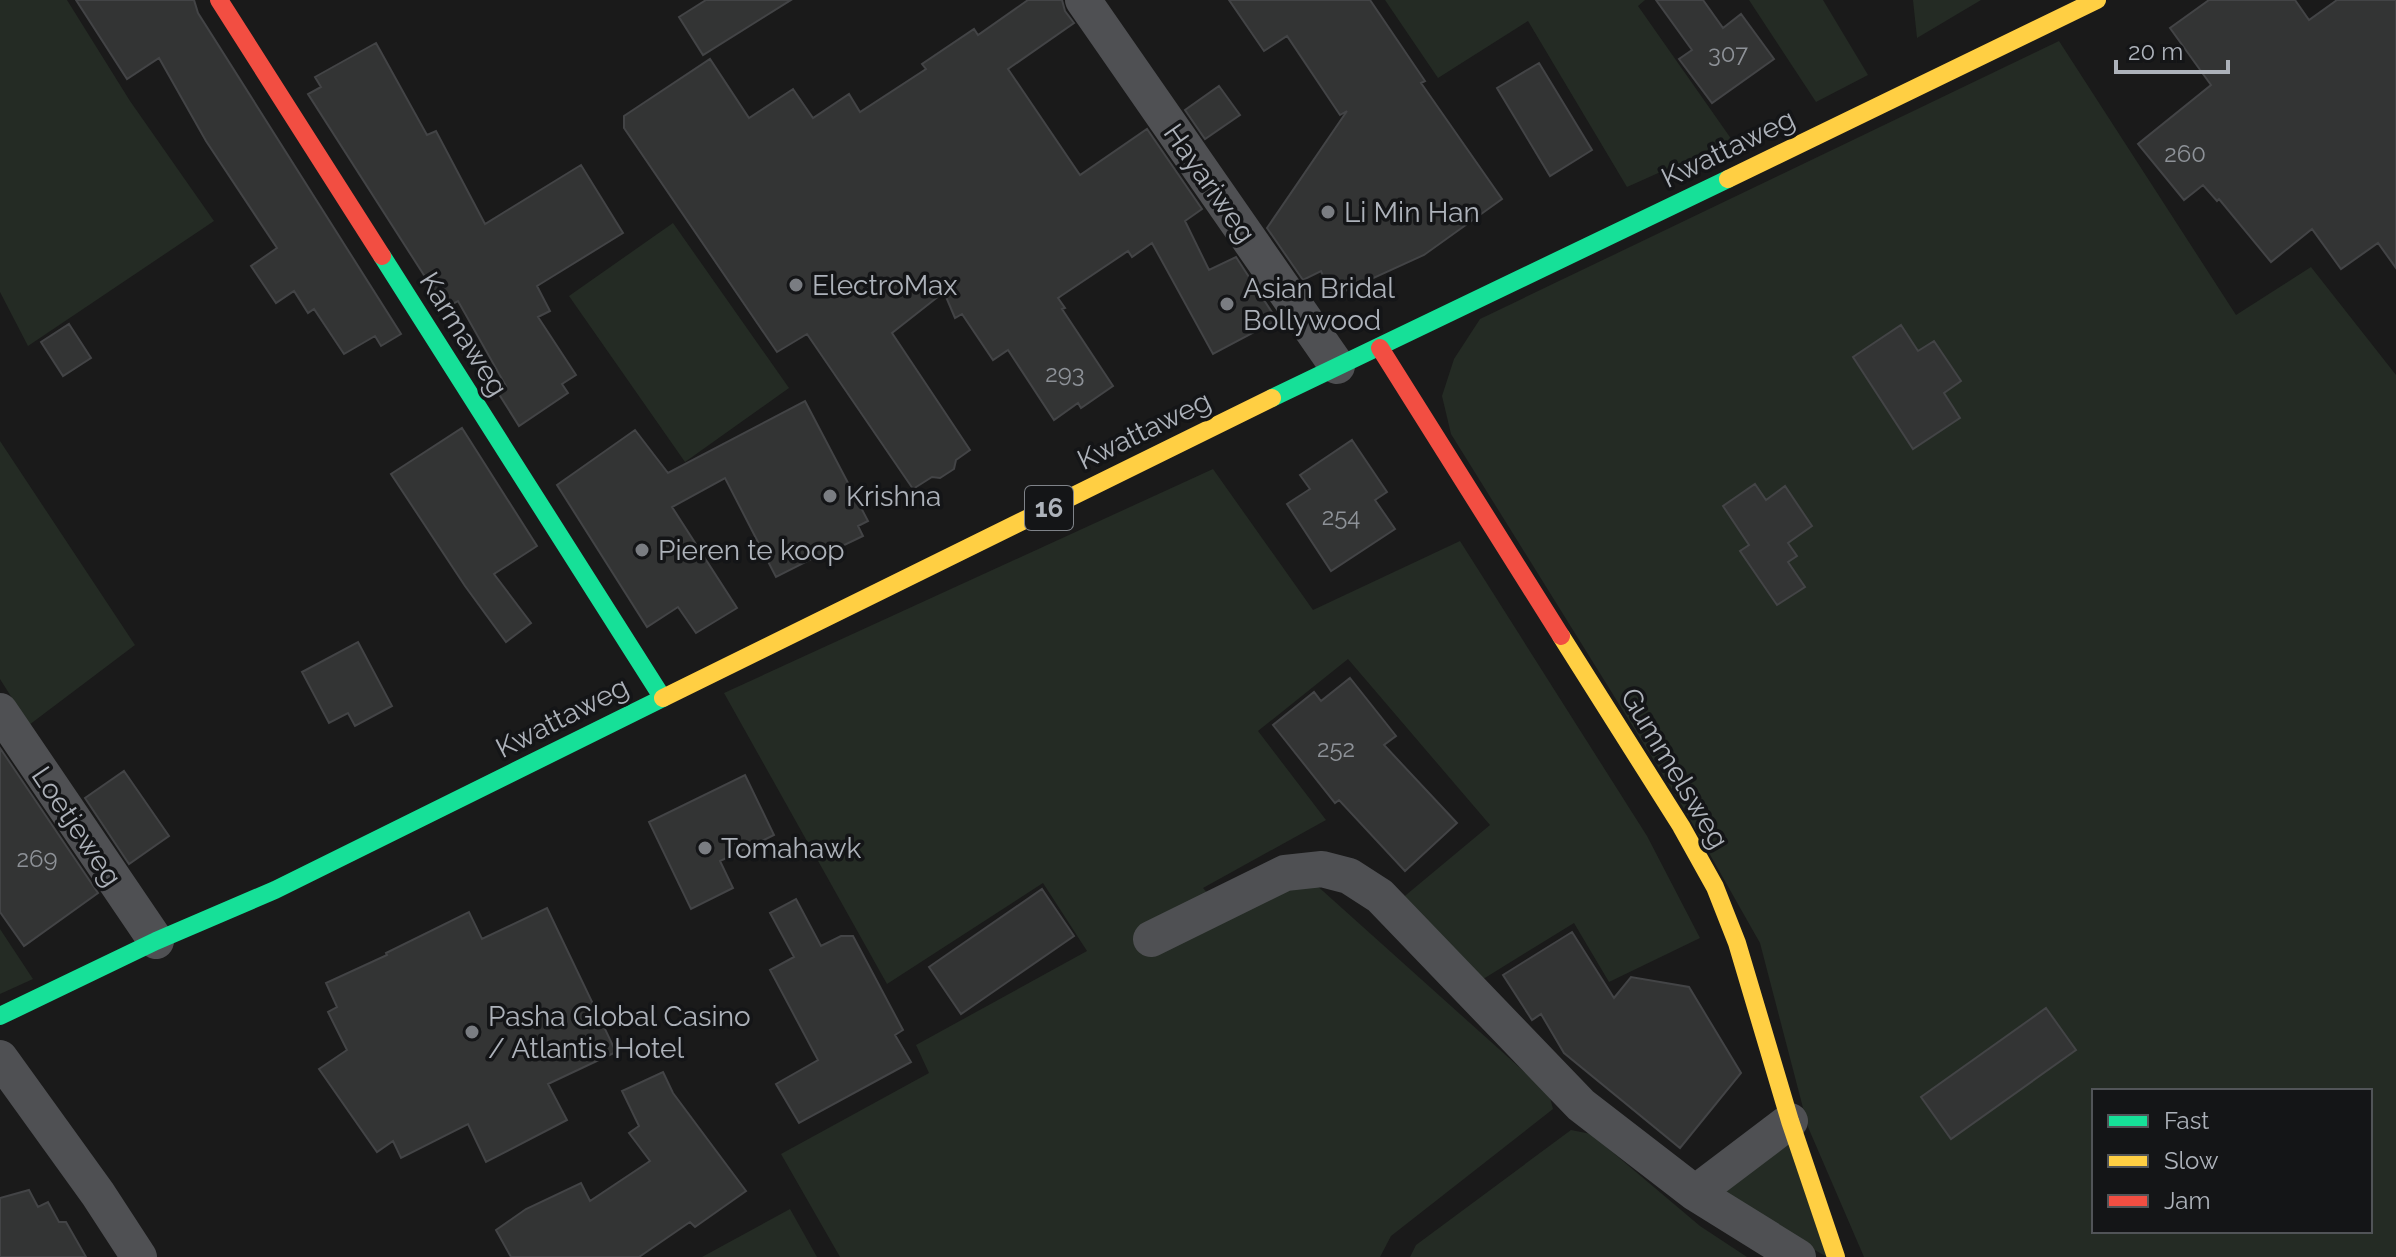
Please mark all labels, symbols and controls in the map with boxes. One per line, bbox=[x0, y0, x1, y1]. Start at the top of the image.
scale bar bbox=[2116, 24, 2228, 74]
text: 20 m bbox=[2128, 37, 2183, 66]
house number: 307 bbox=[1708, 39, 1748, 68]
street label: Kwattaweg bbox=[1656, 102, 1800, 195]
street label: Hayariweg bbox=[1157, 118, 1262, 249]
house number: 260 bbox=[2164, 139, 2206, 168]
place label: Li Min Han bbox=[1344, 196, 1480, 229]
marker: Li Min Han bbox=[1319, 203, 1337, 221]
street label: Karmaweg bbox=[413, 266, 515, 402]
place label: ElectroMax bbox=[812, 269, 957, 302]
place label: Asian Bridal Bollywood bbox=[1243, 272, 1395, 337]
marker: ElectroMax bbox=[787, 276, 805, 294]
marker: Asian Bridal Bollywood bbox=[1218, 295, 1236, 313]
house number: 293 bbox=[1045, 359, 1085, 388]
street label: Kwattaweg bbox=[1072, 384, 1216, 477]
place label: Krishna bbox=[846, 480, 941, 513]
road number: 16 bbox=[1025, 486, 1073, 530]
marker: Krishna bbox=[821, 487, 839, 505]
house number: 254 bbox=[1322, 502, 1360, 531]
place label: Pieren te koop bbox=[658, 534, 845, 567]
marker: Pieren te koop bbox=[633, 541, 651, 559]
street label: Kwattaweg bbox=[491, 670, 634, 765]
street label: Gummelsweg bbox=[1614, 682, 1735, 855]
house number: 252 bbox=[1317, 734, 1355, 763]
street label: Loetjeweg bbox=[25, 760, 128, 892]
place label: Tomahawk bbox=[721, 832, 861, 865]
marker: Tomahawk bbox=[696, 839, 714, 857]
house number: 269 bbox=[16, 844, 58, 873]
place label: Pasha Global Casino / Atlantis Hotel bbox=[488, 1000, 751, 1065]
marker: Pasha Global Casino / Atlantis Hotel bbox=[463, 1023, 481, 1041]
legend bbox=[2092, 1089, 2372, 1233]
text: Fast bbox=[2164, 1106, 2209, 1135]
text: Slow bbox=[2164, 1146, 2219, 1175]
text: Jam bbox=[2164, 1186, 2210, 1215]

